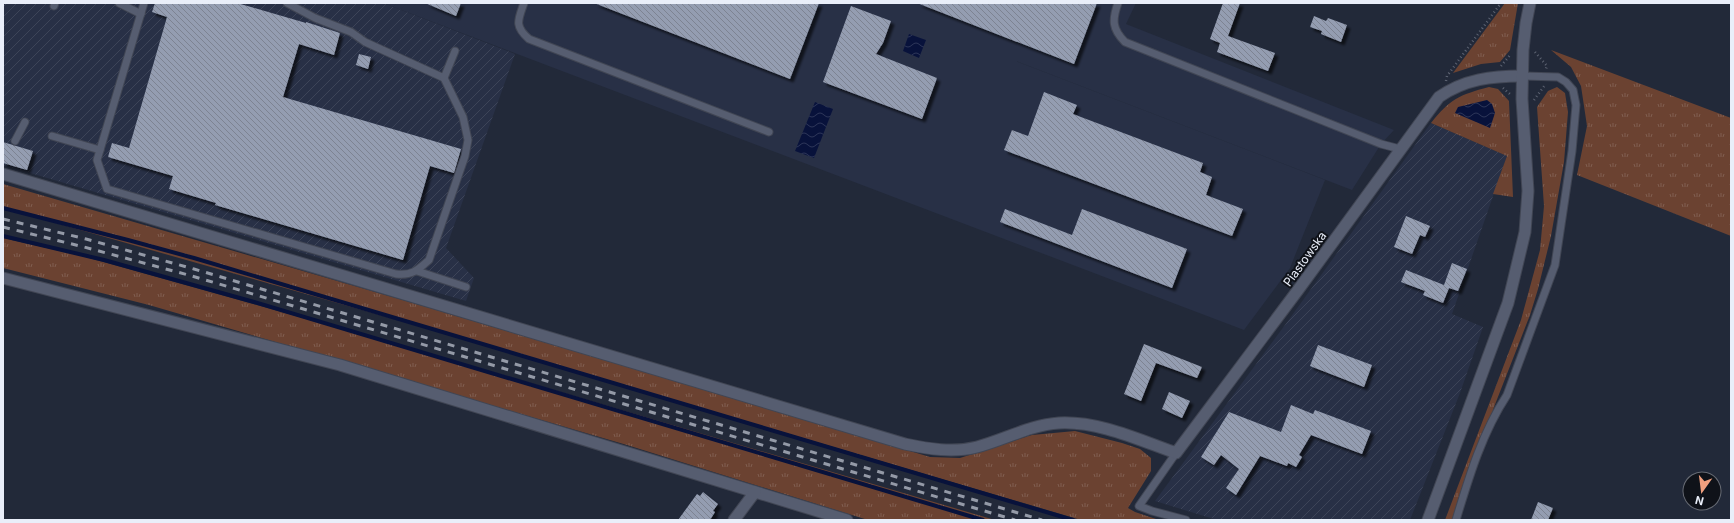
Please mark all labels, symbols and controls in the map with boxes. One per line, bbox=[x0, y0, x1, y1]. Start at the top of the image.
street label: Piastowska bbox=[1280, 228, 1329, 289]
north arrow bbox=[1682, 471, 1722, 511]
text: N bbox=[1694, 493, 1705, 509]

